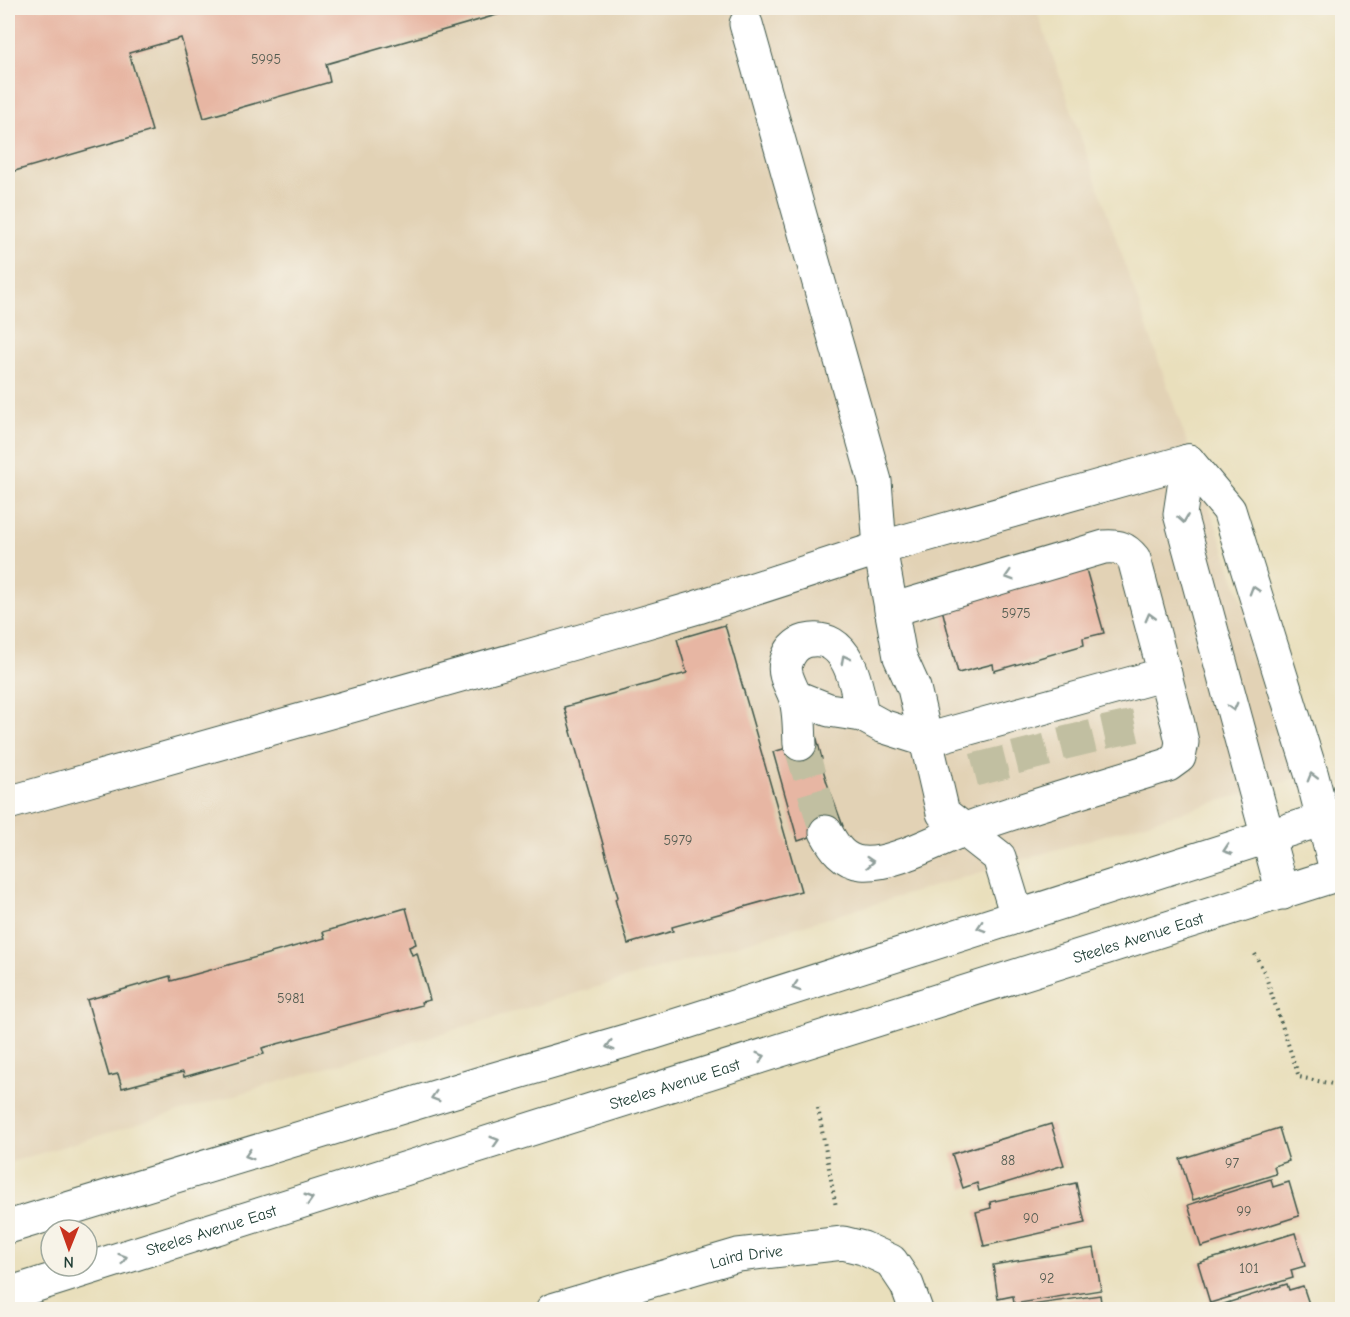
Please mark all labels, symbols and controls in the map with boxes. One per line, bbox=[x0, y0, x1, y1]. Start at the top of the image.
house number: 5995 bbox=[251, 51, 281, 68]
one-way arrow bbox=[1176, 513, 1189, 523]
one-way arrow bbox=[1004, 569, 1015, 581]
one-way arrow bbox=[1249, 585, 1261, 596]
house number: 5975 bbox=[1001, 605, 1031, 622]
one-way arrow bbox=[1145, 613, 1157, 623]
one-way arrow bbox=[841, 654, 853, 665]
one-way arrow bbox=[1226, 701, 1238, 712]
one-way arrow bbox=[1306, 772, 1319, 782]
house number: 5979 bbox=[663, 832, 693, 849]
one-way arrow bbox=[1222, 843, 1233, 856]
one-way arrow bbox=[865, 856, 874, 869]
street label: Steeles Avenue East bbox=[1071, 909, 1206, 967]
one-way arrow bbox=[976, 920, 987, 932]
one-way arrow bbox=[791, 980, 802, 992]
house number: 5981 bbox=[277, 990, 305, 1007]
one-way arrow bbox=[605, 1039, 616, 1051]
one-way arrow bbox=[755, 1052, 766, 1064]
street label: Steeles Avenue East bbox=[607, 1055, 743, 1114]
one-way arrow bbox=[430, 1090, 441, 1102]
one-way arrow bbox=[489, 1136, 500, 1148]
one-way arrow bbox=[244, 1147, 255, 1160]
house number: 88 bbox=[1001, 1152, 1015, 1169]
house number: 97 bbox=[1225, 1155, 1239, 1172]
one-way arrow bbox=[303, 1194, 314, 1207]
street label: Steeles Avenue East bbox=[144, 1202, 279, 1260]
house number: 99 bbox=[1237, 1203, 1251, 1220]
house number: 90 bbox=[1023, 1210, 1039, 1227]
north arrow bbox=[39, 1218, 99, 1278]
street label: Laird Drive bbox=[708, 1242, 784, 1273]
text: N bbox=[63, 1253, 74, 1271]
one-way arrow bbox=[117, 1253, 128, 1265]
house number: 101 bbox=[1239, 1260, 1259, 1277]
house number: 92 bbox=[1040, 1270, 1054, 1287]

